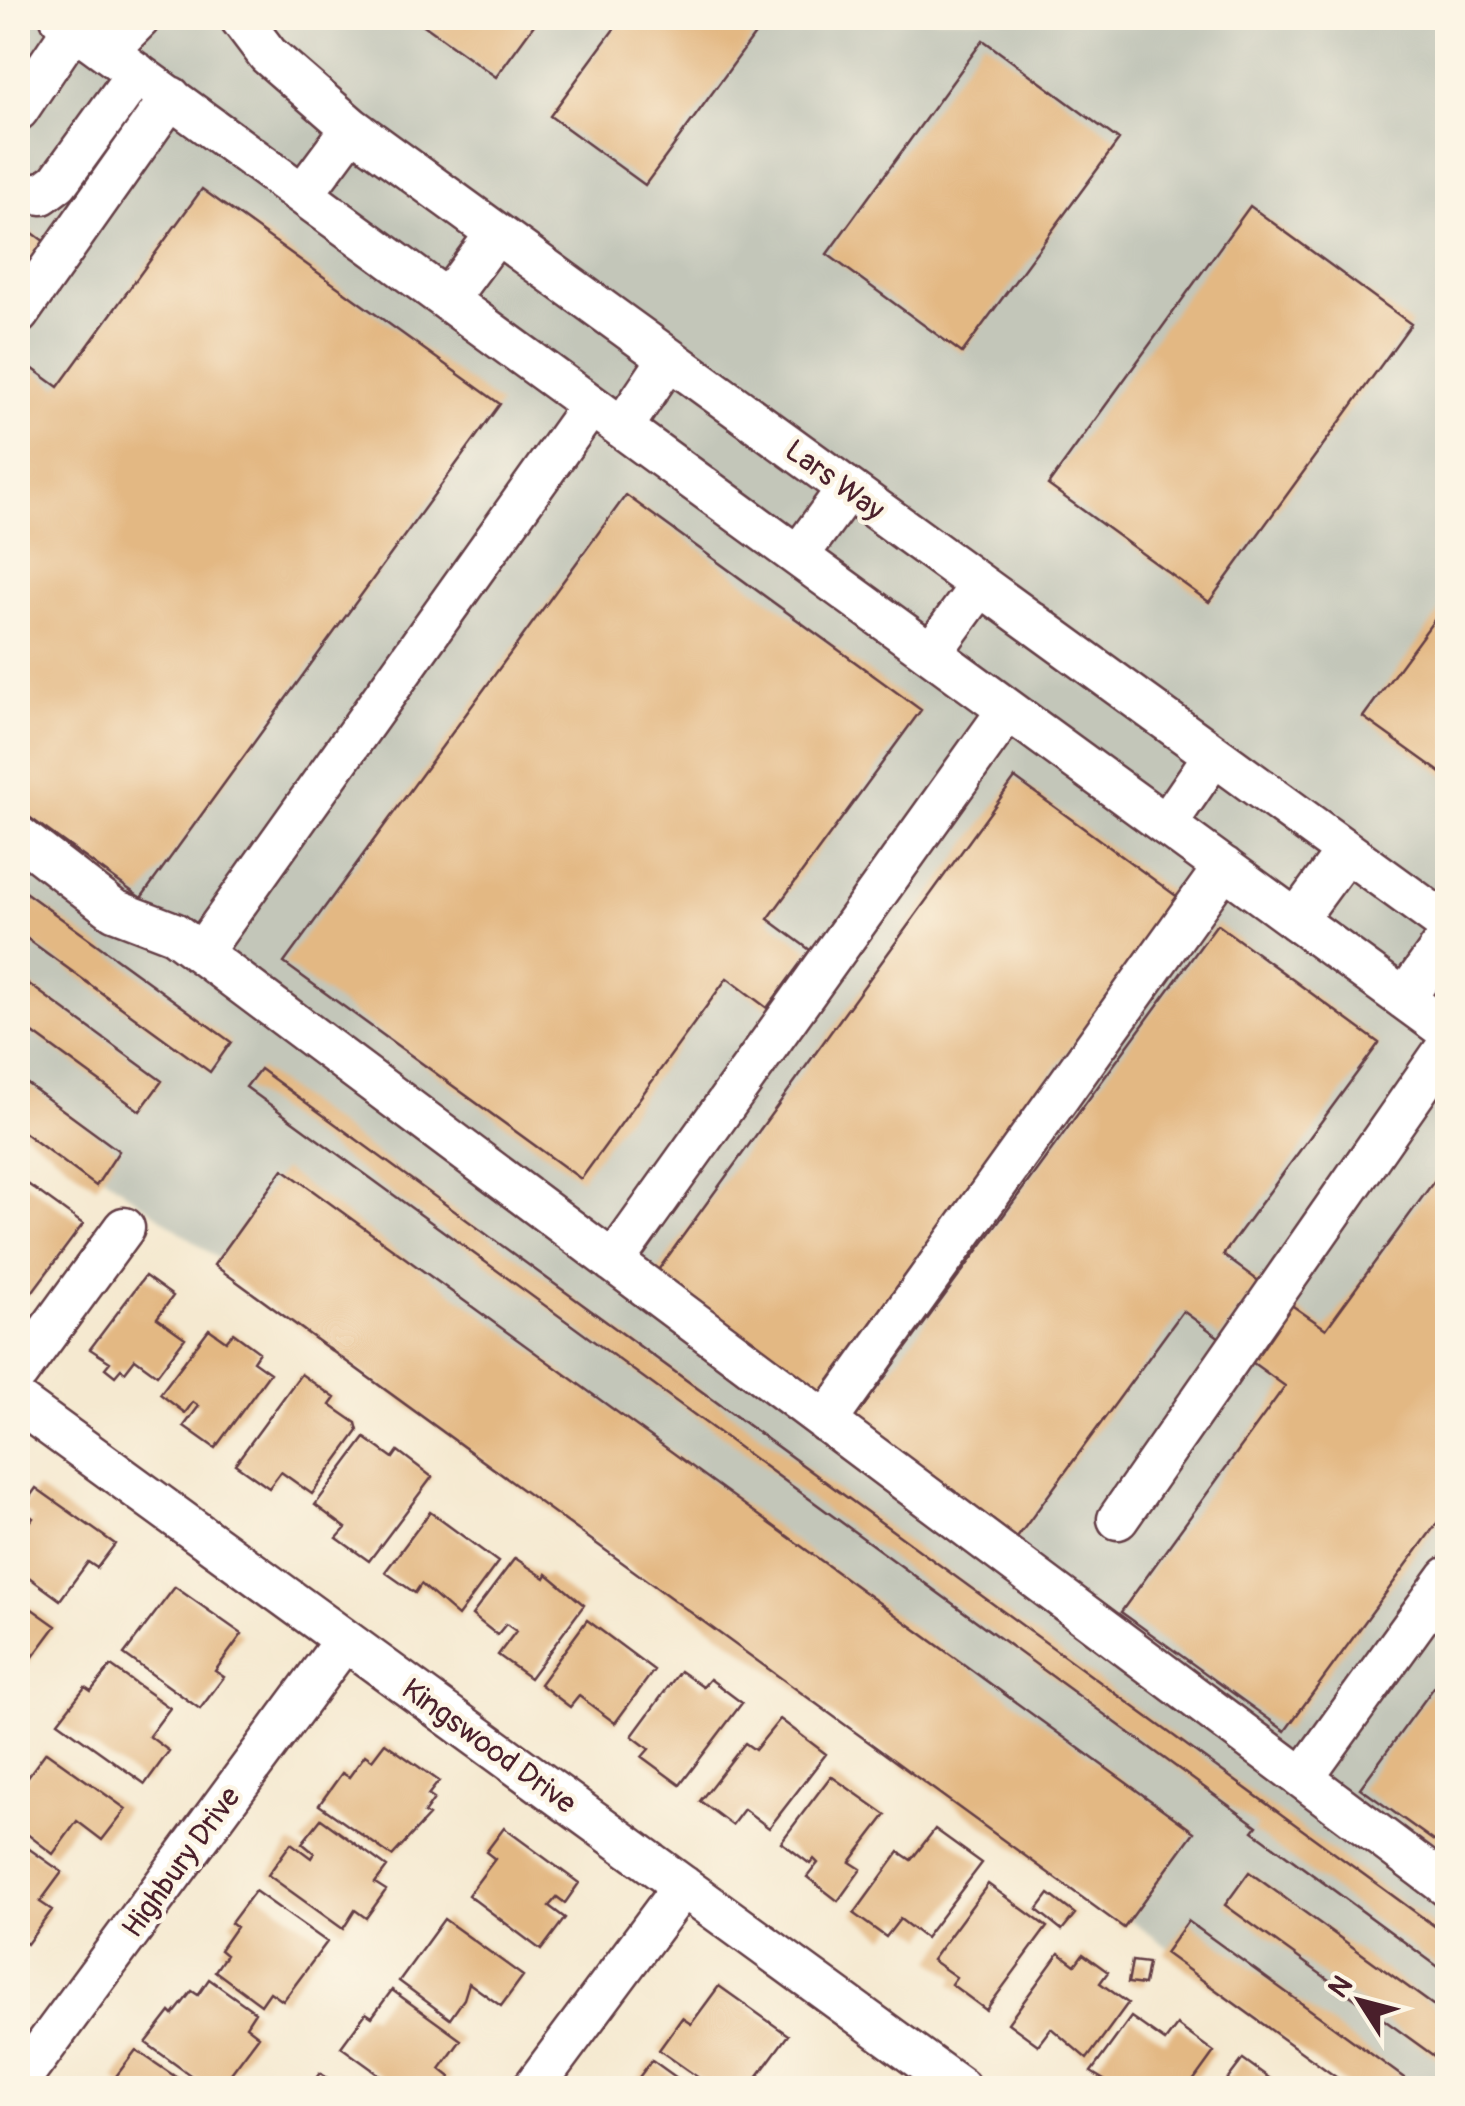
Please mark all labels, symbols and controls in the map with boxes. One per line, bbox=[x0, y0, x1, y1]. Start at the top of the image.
street label: Lars Way bbox=[778, 432, 892, 529]
street label: Kingswood Drive bbox=[394, 1671, 583, 1822]
street label: Highbury Drive bbox=[114, 1779, 249, 1945]
north arrow bbox=[1310, 1951, 1410, 2051]
text: N bbox=[1321, 1969, 1361, 2005]

